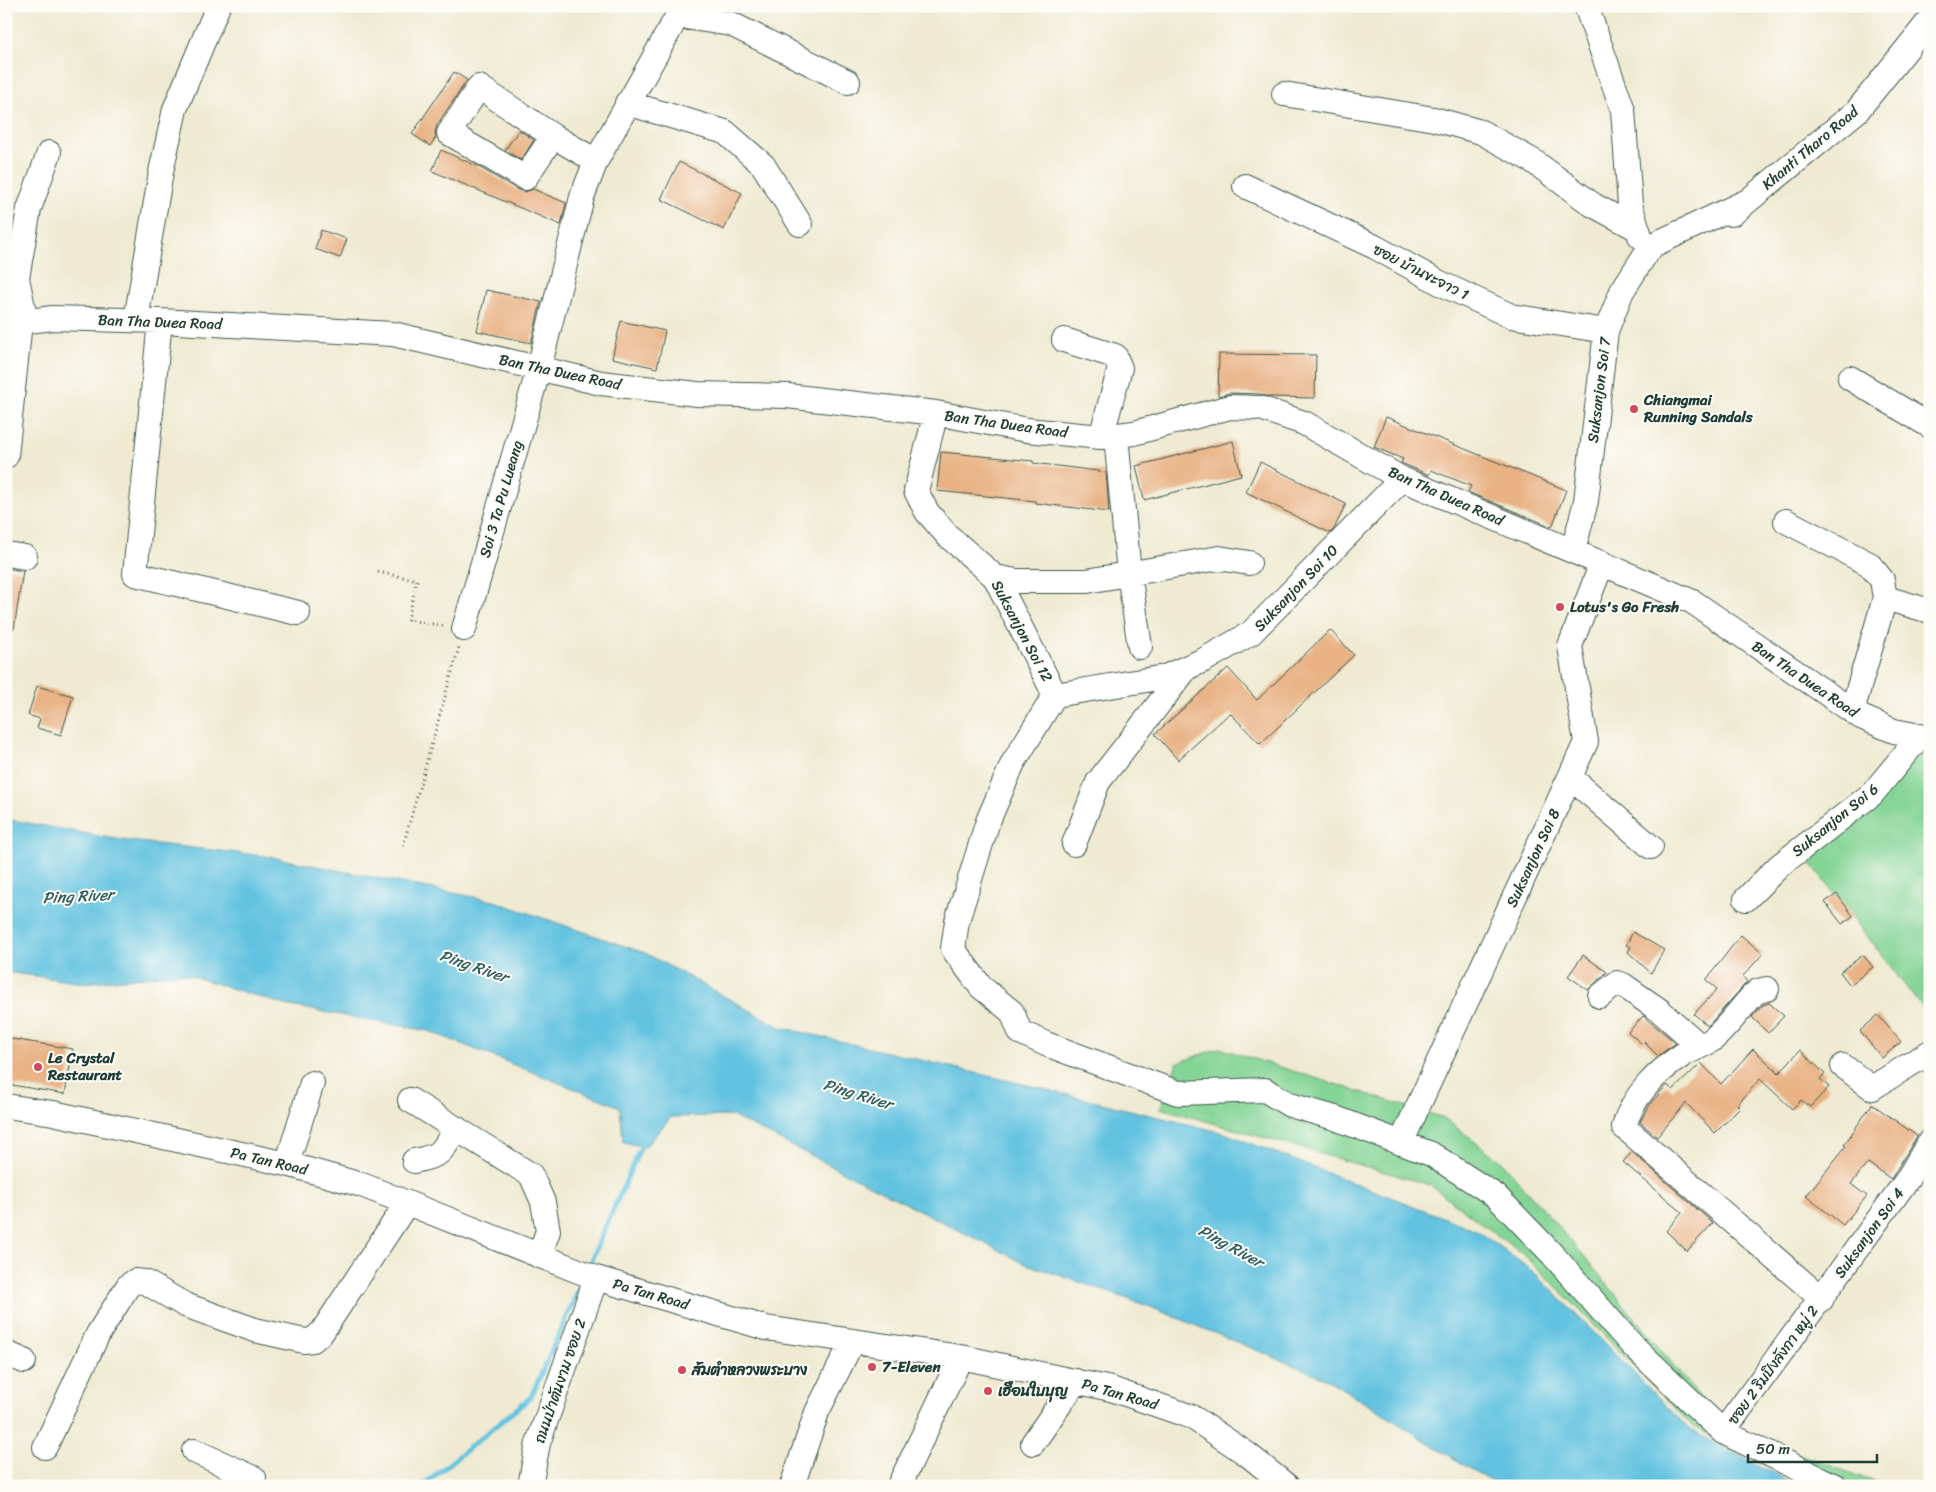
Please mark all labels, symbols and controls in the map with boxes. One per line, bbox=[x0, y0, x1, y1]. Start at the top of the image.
street label: Khanti Tharo Road bbox=[1756, 99, 1865, 197]
street label: ซอย บ้านขะจาว 1 bbox=[1368, 237, 1474, 307]
street label: Ban Tha Duea Road bbox=[97, 307, 224, 337]
street label: Suksanjon Soi 7 bbox=[1580, 334, 1619, 444]
street label: Ban Tha Duea Road bbox=[496, 346, 625, 398]
place label: Chiangmai Running Sandals bbox=[1643, 387, 1754, 430]
street label: Ban Tha Duea Road bbox=[943, 402, 1070, 446]
marker: Chiangmai Running Sandals bbox=[1628, 403, 1640, 415]
street label: Soi 3 Ta Pu Lueang bbox=[472, 437, 530, 561]
street label: Ban Tha Duea Road bbox=[1384, 459, 1509, 534]
street label: Suksanjon Soi 10 bbox=[1247, 538, 1345, 638]
street label: Suksanjon Soi 12 bbox=[984, 575, 1060, 687]
place label: Lotus's Go Fresh bbox=[1570, 594, 1679, 620]
marker: Lotus's Go Fresh bbox=[1554, 601, 1566, 613]
street label: Ban Tha Duea Road bbox=[1746, 633, 1865, 725]
street label: Suksanjon Soi 6 bbox=[1786, 777, 1884, 863]
street label: Suksanjon Soi 8 bbox=[1499, 804, 1567, 912]
water label: Ping River bbox=[42, 879, 118, 912]
water label: Ping River bbox=[436, 941, 515, 992]
place label: Le Crystal Restaurant bbox=[47, 1045, 123, 1088]
marker: Le Crystal Restaurant bbox=[32, 1061, 44, 1073]
water label: Ping River bbox=[820, 1070, 899, 1119]
street label: Pa Tan Road bbox=[228, 1140, 311, 1183]
street label: Suksanjon Soi 4 bbox=[1827, 1182, 1911, 1284]
water label: Ping River bbox=[1193, 1216, 1272, 1278]
street label: Pa Tan Road bbox=[610, 1271, 693, 1318]
street label: ซอย 2 ริมปิงลังกา หมู่ 2 bbox=[1721, 1299, 1826, 1430]
street label: ถนนป่าตันงาม ซอย 2 bbox=[526, 1315, 594, 1447]
place label: 7-Eleven bbox=[882, 1354, 942, 1380]
place label: ส้มตำหลวงพระบาง bbox=[691, 1357, 807, 1383]
marker: 7-Eleven bbox=[866, 1361, 878, 1373]
marker: ส้มตำหลวงพระบาง bbox=[676, 1364, 688, 1376]
street label: Pa Tan Road bbox=[1079, 1371, 1162, 1418]
place label: เฮือนใบบุญ bbox=[998, 1378, 1069, 1404]
marker: เฮือนใบบุญ bbox=[982, 1385, 994, 1397]
scale bar bbox=[1748, 1432, 1877, 1464]
text: 50 m bbox=[1756, 1436, 1791, 1462]

